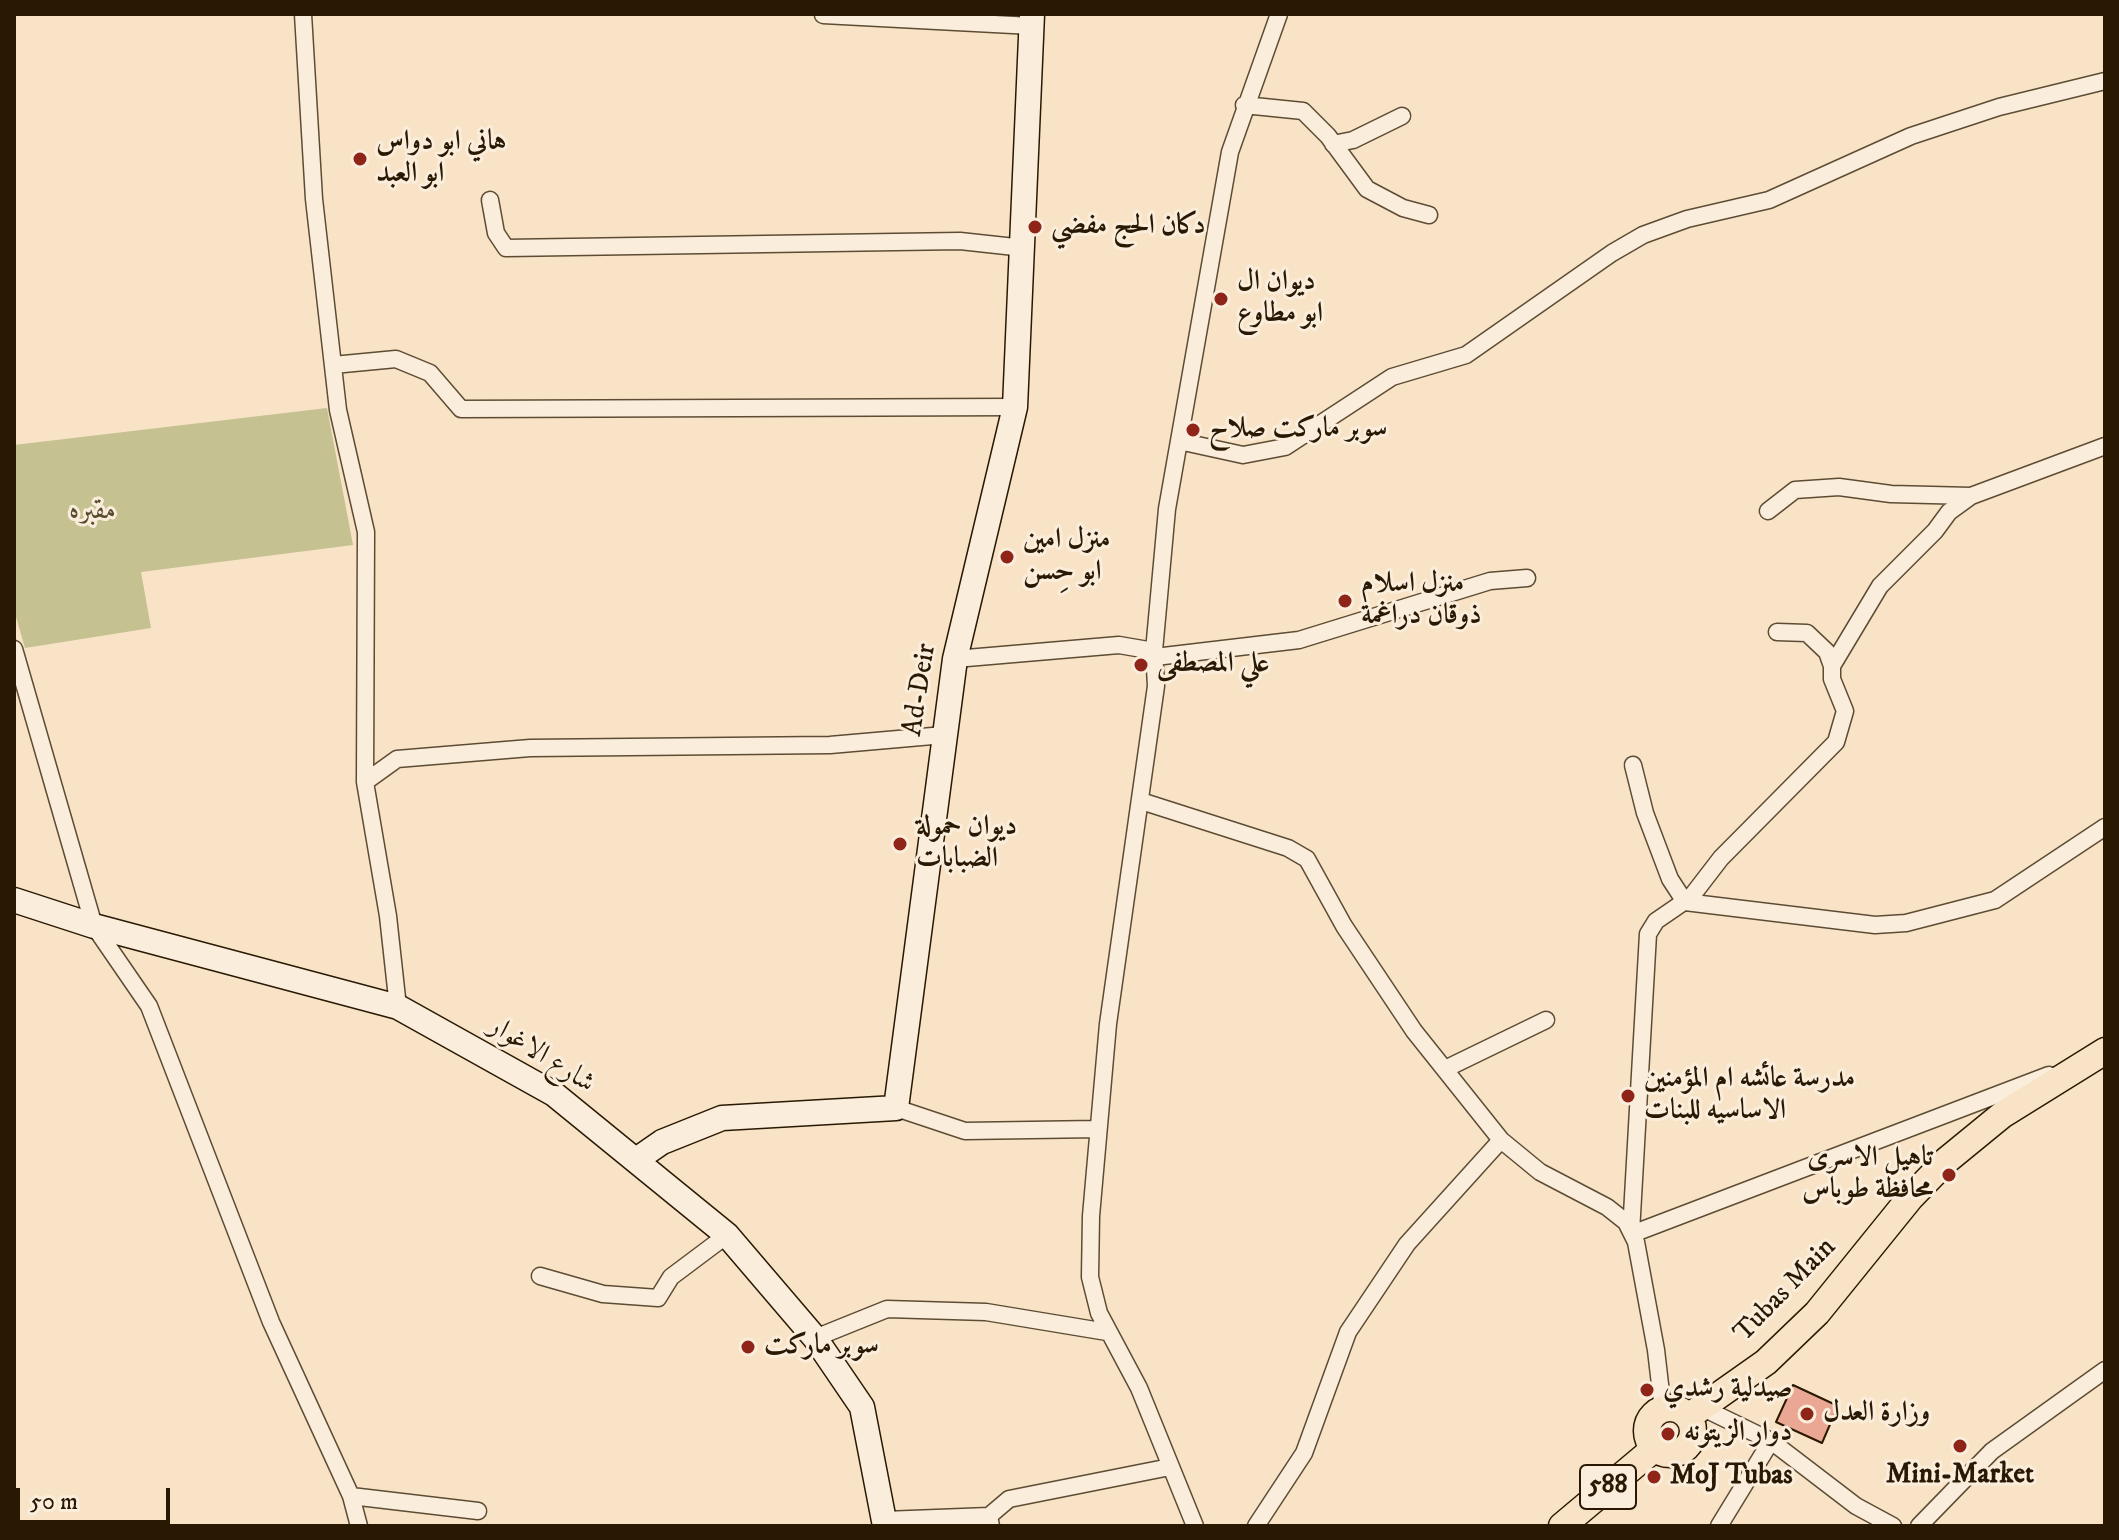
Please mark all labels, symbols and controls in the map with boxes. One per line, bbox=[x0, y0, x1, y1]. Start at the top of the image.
place label: هاني ابو دواس ابو العبد bbox=[376, 126, 506, 192]
marker: هاني ابو دواس ابو العبد bbox=[351, 150, 369, 168]
place label: دكان الحج مفضي bbox=[1051, 210, 1206, 244]
marker: دكان الحج مفضي bbox=[1026, 218, 1044, 236]
place label: ديوان ال ابو مطاوع bbox=[1237, 266, 1323, 332]
marker: ديوان ال ابو مطاوع bbox=[1212, 290, 1230, 308]
place label: سوبر ماركت صلاح bbox=[1209, 413, 1387, 447]
marker: سوبر ماركت صلاح bbox=[1184, 421, 1202, 439]
park label: مقبره bbox=[69, 495, 117, 529]
place label: منزل امين ابو حِسن bbox=[1023, 524, 1110, 590]
marker: منزل امين ابو حِسن bbox=[998, 548, 1016, 566]
place label: منزل اسلام ذوقان دراغمة bbox=[1361, 568, 1482, 634]
marker: منزل اسلام ذوقان دراغمة bbox=[1336, 592, 1354, 610]
street label: Ad-Deir bbox=[897, 641, 945, 739]
place label: علي المصطفى bbox=[1157, 648, 1269, 682]
marker: علي المصطفى bbox=[1132, 656, 1150, 674]
place label: ديوان حمولة الضبابات bbox=[916, 811, 1017, 877]
marker: ديوان حمولة الضبابات bbox=[891, 835, 909, 853]
street label: شارع الاغوار bbox=[482, 1010, 600, 1102]
place label: مدرسة عائشه ام المؤمنين الاساسيه للبنات bbox=[1644, 1063, 1855, 1129]
marker: مدرسة عائشه ام المؤمنين الاساسيه للبنات bbox=[1619, 1087, 1637, 1105]
place label: تاهيل الاسرى محافظة طوباس bbox=[1802, 1142, 1933, 1208]
marker: تاهيل الاسرى محافظة طوباس bbox=[1940, 1166, 1958, 1184]
street label: Tubas Main bbox=[1728, 1232, 1844, 1350]
place label: سوبر ماركت bbox=[764, 1330, 879, 1364]
marker: سوبر ماركت bbox=[739, 1338, 757, 1356]
place label: صيدلية رشدي bbox=[1663, 1373, 1793, 1407]
marker: صيدلية رشدي bbox=[1638, 1381, 1656, 1399]
place label: وزارة العدل bbox=[1823, 1397, 1930, 1431]
marker: وزارة العدل bbox=[1798, 1405, 1816, 1423]
place label: دوار الزيتونه bbox=[1684, 1417, 1792, 1451]
marker: دوار الزيتونه bbox=[1659, 1425, 1677, 1443]
marker: Mini-Market bbox=[1951, 1437, 1969, 1455]
place label: Mini-Market bbox=[1886, 1459, 2034, 1493]
place label: MoJ Tubas bbox=[1670, 1460, 1792, 1494]
road number: 588 bbox=[1580, 1465, 1636, 1509]
marker: MoJ Tubas bbox=[1645, 1468, 1663, 1486]
scale bar bbox=[20, 1472, 174, 1522]
text: 50 m bbox=[30, 1487, 78, 1517]

